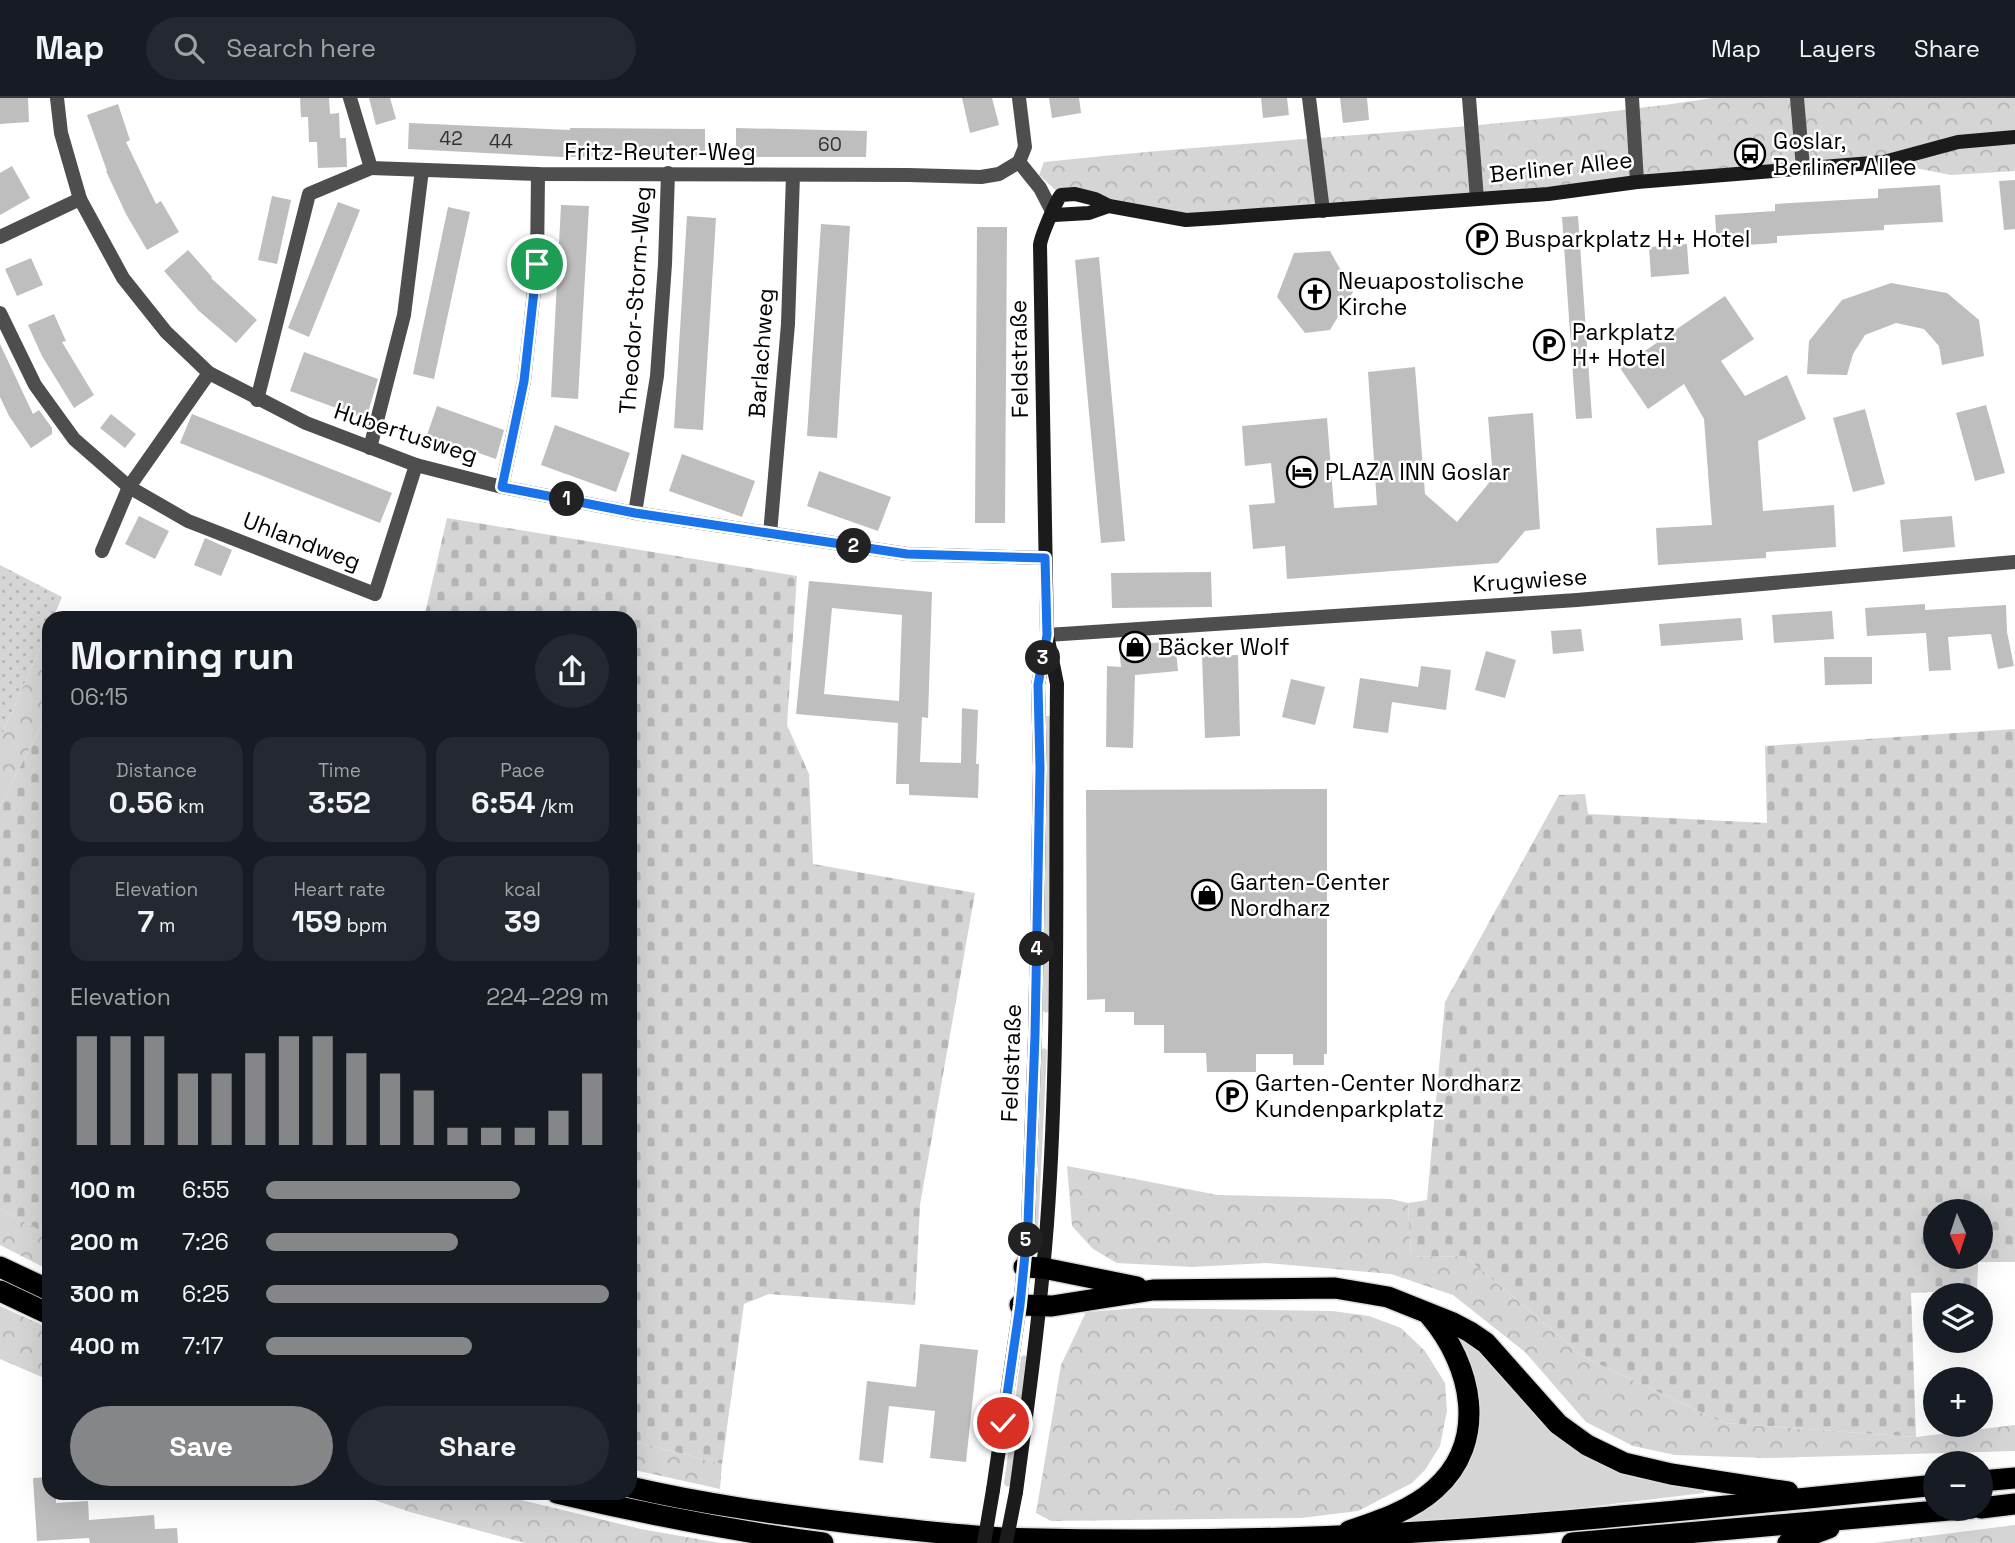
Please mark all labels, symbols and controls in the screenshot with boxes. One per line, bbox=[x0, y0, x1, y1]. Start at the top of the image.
search box bbox=[146, 17, 636, 80]
text: Map bbox=[35, 27, 104, 69]
icon: search bbox=[170, 29, 208, 67]
text: Search here bbox=[226, 31, 376, 65]
text: Map bbox=[1711, 33, 1761, 64]
text: Layers bbox=[1799, 33, 1876, 64]
text: Share bbox=[1914, 33, 1980, 64]
house number: 42 bbox=[439, 126, 463, 151]
place label: Goslar, Berliner Allee bbox=[1773, 126, 1917, 182]
house number: 44 bbox=[489, 129, 513, 154]
house number: 60 bbox=[818, 132, 842, 157]
street label: Fritz-Reuter-Weg bbox=[564, 137, 756, 167]
bus stop icon: Goslar, Berliner Allee bbox=[1733, 137, 1767, 171]
street label: Berliner Allee bbox=[1488, 145, 1634, 189]
street label: Theodor-Storm-Weg bbox=[612, 185, 658, 415]
parking icon: Busparkplatz H+ Hotel bbox=[1465, 222, 1499, 256]
place label: Busparkplatz H+ Hotel bbox=[1505, 224, 1750, 254]
pin bbox=[507, 234, 567, 294]
icon: arrive bbox=[518, 245, 556, 283]
place label: Neuapostolische Kirche bbox=[1338, 266, 1524, 322]
church icon: Neuapostolische Kirche bbox=[1298, 277, 1332, 311]
street label: Barlachweg bbox=[742, 287, 780, 419]
street label: Feldstraße bbox=[1003, 300, 1035, 418]
place label: Parkplatz H+ Hotel bbox=[1572, 317, 1675, 373]
parking icon: Parkplatz H+ Hotel bbox=[1532, 328, 1566, 362]
street label: Hubertusweg bbox=[330, 396, 482, 470]
hotel icon: PLAZA INN Goslar bbox=[1285, 455, 1319, 489]
place label: PLAZA INN Goslar bbox=[1325, 457, 1510, 487]
pin: 1 bbox=[550, 482, 584, 516]
text: 1 bbox=[562, 486, 571, 511]
street label: Uhlandweg bbox=[239, 505, 365, 577]
pin: 2 bbox=[836, 528, 872, 564]
text: 2 bbox=[848, 533, 859, 558]
street label: Krugwiese bbox=[1472, 561, 1588, 599]
shop icon: Bäcker Wolf bbox=[1118, 630, 1152, 664]
text: Morning run bbox=[70, 632, 295, 680]
place label: Bäcker Wolf bbox=[1158, 632, 1290, 662]
button: share bbox=[535, 634, 609, 708]
pin: 3 bbox=[1026, 640, 1060, 676]
text: 3 bbox=[1037, 645, 1048, 670]
text: 06:15 bbox=[70, 682, 128, 712]
text: Distance bbox=[116, 758, 197, 783]
text: Time bbox=[318, 758, 361, 783]
text: Pace bbox=[500, 758, 545, 783]
text: 0.56 bbox=[108, 783, 173, 822]
text: 3:52 bbox=[308, 783, 371, 822]
text: 6:54 bbox=[471, 783, 536, 822]
text: km bbox=[173, 794, 205, 819]
text: /km bbox=[536, 794, 574, 819]
place label: Garten-Center Nordharz bbox=[1230, 867, 1390, 923]
text: Elevation bbox=[115, 877, 198, 902]
text: Heart rate bbox=[293, 877, 386, 902]
text: kcal bbox=[504, 877, 541, 902]
shop icon: Garten-Center Nordharz bbox=[1190, 878, 1224, 912]
text: 7 bbox=[138, 902, 154, 941]
text: 159 bbox=[292, 902, 342, 941]
text: 39 bbox=[504, 902, 541, 941]
text: m bbox=[154, 913, 175, 938]
text: bpm bbox=[342, 913, 387, 938]
pin: 4 bbox=[1020, 932, 1054, 966]
text: 4 bbox=[1030, 936, 1043, 961]
text: Elevation bbox=[70, 982, 171, 1012]
text: 224–229 m bbox=[486, 982, 609, 1012]
street label: Feldstraße bbox=[994, 1003, 1028, 1123]
place label: Garten-Center Nordharz Kundenparkplatz bbox=[1255, 1068, 1521, 1124]
parking icon: Garten-Center Nordharz Kundenparkplatz bbox=[1215, 1079, 1249, 1113]
text: 100 m bbox=[70, 1175, 136, 1205]
text: 6:55 bbox=[182, 1175, 229, 1205]
north arrow bbox=[1923, 1199, 1993, 1269]
map controls bbox=[1923, 1199, 1993, 1521]
pin: 5 bbox=[1009, 1222, 1044, 1258]
text: 200 m bbox=[70, 1227, 139, 1257]
text: 7:26 bbox=[182, 1227, 229, 1257]
text: 5 bbox=[1020, 1227, 1031, 1252]
text: 300 m bbox=[70, 1279, 139, 1309]
text: 6:25 bbox=[182, 1279, 230, 1309]
button: layers bbox=[1923, 1283, 1993, 1353]
text: 400 m bbox=[70, 1331, 140, 1361]
text: 7:17 bbox=[182, 1331, 223, 1361]
button: + bbox=[1923, 1367, 1993, 1437]
pin bbox=[973, 1393, 1033, 1453]
icon: check bbox=[984, 1404, 1022, 1442]
button: Save bbox=[70, 1406, 333, 1486]
button: Share bbox=[347, 1406, 609, 1486]
button: − bbox=[1923, 1451, 1993, 1521]

